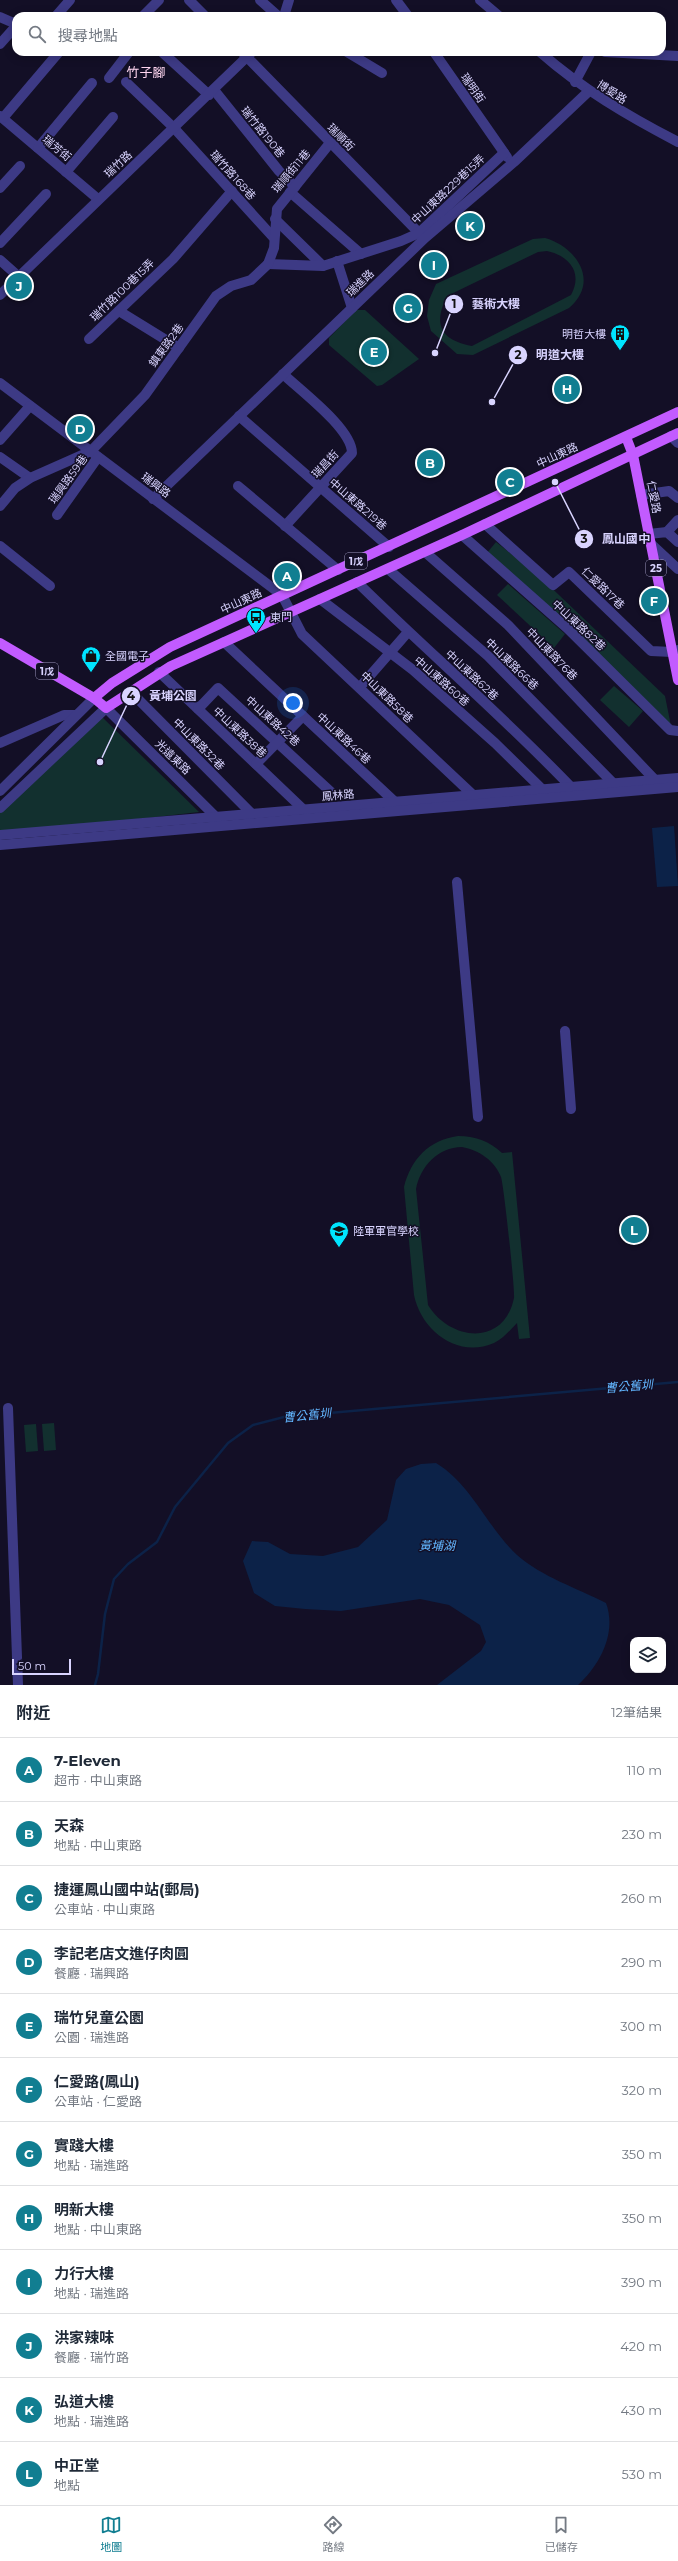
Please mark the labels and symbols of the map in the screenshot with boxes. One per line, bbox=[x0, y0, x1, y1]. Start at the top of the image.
district label: 竹子腳 bbox=[126, 64, 166, 80]
street label: 瑞明街 bbox=[458, 70, 488, 106]
street label: 博愛路 bbox=[594, 77, 630, 107]
street label: 瑞竹路190巷 bbox=[238, 104, 288, 160]
street label: 瑞順街 bbox=[324, 120, 358, 154]
street label: 瑞芳街 bbox=[40, 132, 74, 164]
street label: 瑞竹路168巷 bbox=[207, 147, 259, 203]
street label: 瑞順街11巷 bbox=[269, 147, 313, 195]
street label: 瑞竹路 bbox=[101, 148, 135, 180]
street label: 中山東路229巷15弄 bbox=[408, 151, 488, 227]
pin: K bbox=[457, 211, 483, 241]
pin: I bbox=[421, 250, 447, 280]
street label: 瑞竹路100巷15弄 bbox=[87, 256, 157, 324]
street label: 瑞進路 bbox=[343, 267, 377, 299]
pin: J bbox=[6, 271, 32, 301]
callout: 藝術大樓 bbox=[444, 292, 528, 316]
pin: G bbox=[395, 293, 421, 323]
text: 1 bbox=[452, 296, 456, 311]
text: 藝術大樓 bbox=[472, 296, 520, 311]
street label: 鎮東路2巷 bbox=[146, 321, 186, 369]
building icon: 明哲大樓 bbox=[609, 323, 631, 351]
place label: 明哲大樓 bbox=[562, 327, 606, 341]
pin: E bbox=[361, 337, 387, 367]
callout: 明道大樓 bbox=[508, 343, 592, 367]
text: 2 bbox=[514, 347, 522, 362]
text: 明道大樓 bbox=[536, 347, 584, 362]
pin: H bbox=[554, 374, 580, 404]
pin: D bbox=[67, 414, 93, 444]
street label: 中山東路 bbox=[534, 439, 580, 471]
street label: 瑞昌街 bbox=[309, 447, 341, 481]
pin: B bbox=[417, 448, 443, 478]
street label: 瑞興路59巷 bbox=[46, 452, 90, 506]
pin: C bbox=[497, 467, 523, 497]
street label: 瑞興路 bbox=[139, 469, 173, 501]
street label: 中山東路219巷 bbox=[326, 475, 390, 533]
street label: 仁愛路 bbox=[644, 479, 664, 515]
callout: 鳳山國中 bbox=[574, 527, 658, 551]
text: 3 bbox=[579, 531, 588, 546]
text: 鳳山國中 bbox=[602, 531, 650, 546]
road number: 1戊 bbox=[345, 553, 367, 569]
road number: 25 bbox=[646, 560, 666, 576]
pin: A bbox=[274, 561, 300, 591]
street label: 仁愛路17巷 bbox=[579, 564, 627, 612]
street label: 中山東路 bbox=[218, 585, 264, 617]
pin: F bbox=[641, 586, 667, 616]
street label: 中山東路82巷 bbox=[549, 597, 609, 653]
bus stop icon: 東門 bbox=[245, 606, 267, 634]
place label: 東門 bbox=[270, 610, 292, 624]
street label: 中山東路76巷 bbox=[523, 625, 581, 683]
street label: 中山東路66巷 bbox=[483, 635, 541, 693]
shop icon: 全國電子 bbox=[80, 645, 102, 673]
street label: 中山東路62巷 bbox=[442, 647, 502, 703]
place label: 全國電子 bbox=[105, 649, 149, 663]
street label: 中山東路60巷 bbox=[411, 653, 473, 709]
road number: 1戊 bbox=[36, 663, 58, 679]
street label: 中山東路58巷 bbox=[358, 668, 416, 726]
callout: 黃埔公園 bbox=[121, 684, 205, 708]
text: 4 bbox=[127, 688, 136, 703]
text: 黃埔公園 bbox=[149, 688, 197, 703]
street label: 中山東路42巷 bbox=[243, 693, 303, 749]
your location bbox=[283, 693, 303, 713]
street label: 中山東路38巷 bbox=[210, 704, 270, 760]
street label: 中山東路46巷 bbox=[314, 709, 374, 767]
street label: 中山東路32巷 bbox=[170, 715, 228, 773]
street label: 光遠東路 bbox=[152, 737, 194, 777]
street label: 鳳林路 bbox=[321, 787, 355, 803]
pin: L bbox=[621, 1215, 647, 1245]
school or university icon: 陸軍軍官學校 bbox=[328, 1220, 350, 1248]
place label: 陸軍軍官學校 bbox=[353, 1224, 419, 1238]
water label: 曹公舊圳 bbox=[604, 1376, 656, 1396]
water label: 曹公舊圳 bbox=[282, 1405, 334, 1425]
water label: 黃埔湖 bbox=[419, 1538, 457, 1553]
scale bar bbox=[12, 1657, 71, 1676]

